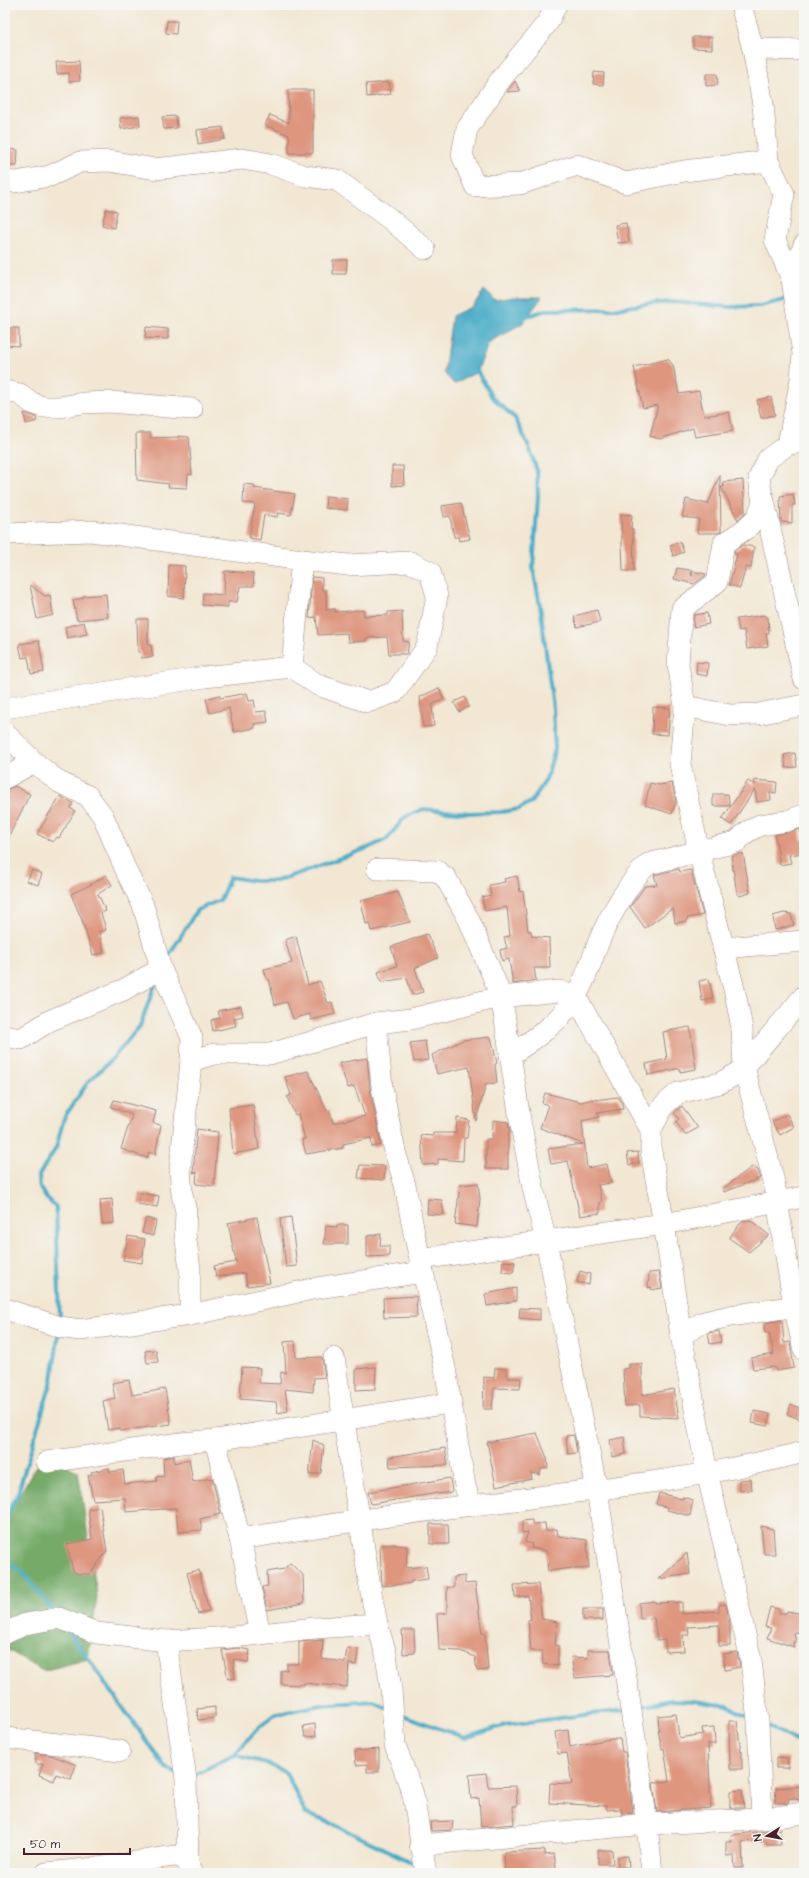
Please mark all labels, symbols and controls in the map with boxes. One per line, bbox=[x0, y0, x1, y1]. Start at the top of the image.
north arrow bbox=[747, 1816, 787, 1856]
scale bar bbox=[24, 1830, 130, 1856]
text: N bbox=[750, 1833, 766, 1843]
text: 50 m bbox=[30, 1836, 61, 1853]

